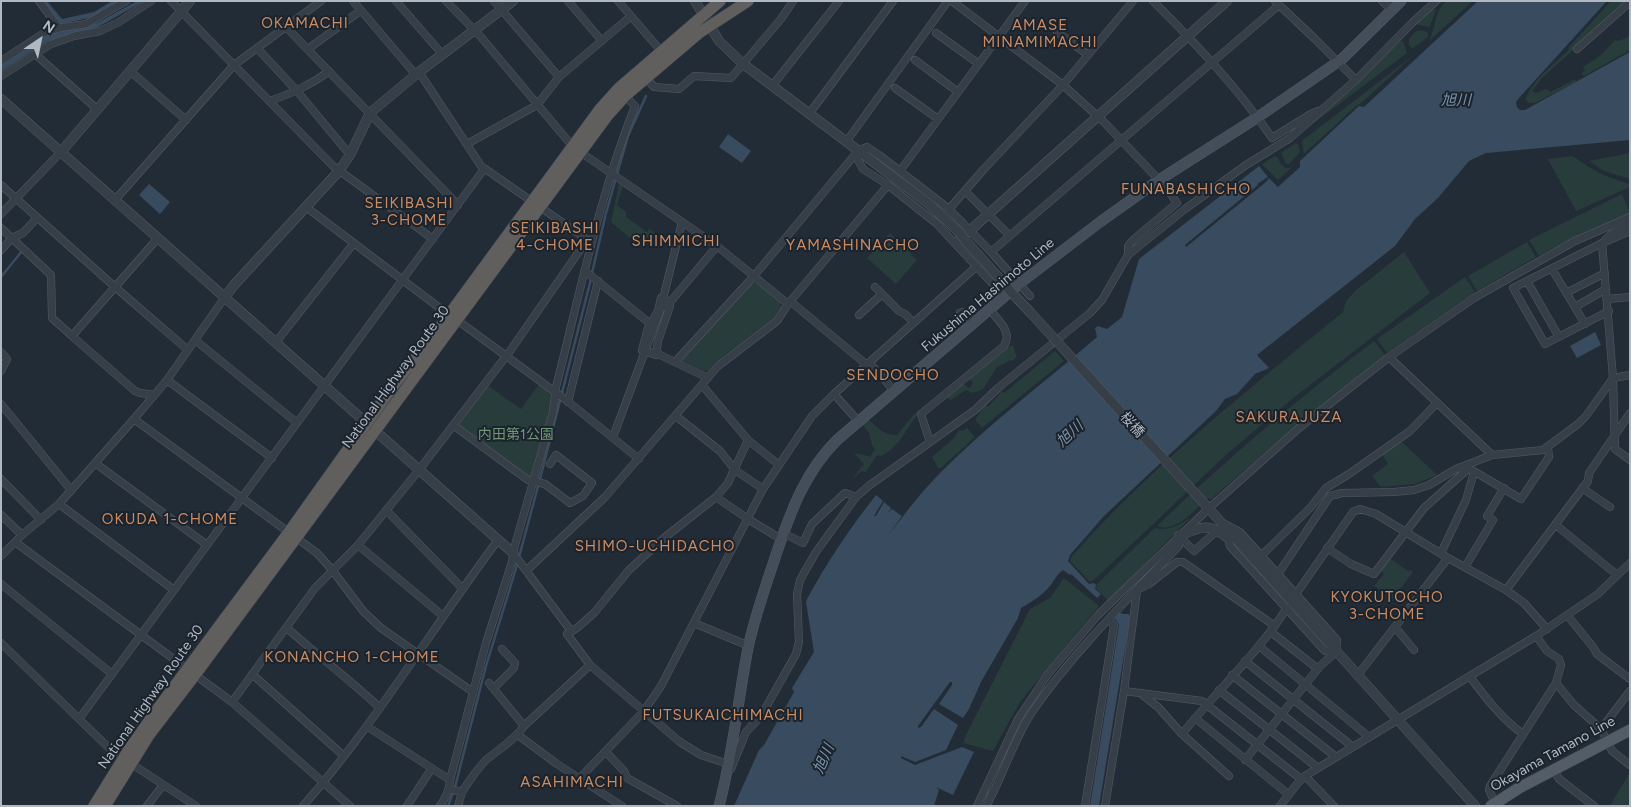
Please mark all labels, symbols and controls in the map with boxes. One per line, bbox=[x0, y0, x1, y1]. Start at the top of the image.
north arrow bbox=[15, 15, 65, 65]
district label: OKAMACHI bbox=[260, 15, 350, 33]
text: N bbox=[39, 17, 58, 37]
district label: AMASE MINAMIMACHI bbox=[981, 17, 1099, 52]
water label: 旭川 bbox=[1441, 92, 1471, 110]
district label: FUNABASHICHO bbox=[1119, 181, 1253, 199]
district label: SEIKIBASHI 3-CHOME bbox=[363, 195, 455, 230]
district label: SEIKIBASHI 4-CHOME bbox=[509, 220, 601, 255]
district label: SHIMMICHI bbox=[630, 233, 722, 251]
street label: Fukushima Hashimoto Line bbox=[918, 235, 1058, 355]
district label: YAMASHINACHO bbox=[785, 237, 921, 255]
street label: National Highway Route 30 bbox=[339, 302, 453, 452]
district label: SENDOCHO bbox=[845, 367, 941, 385]
street label: 桜橋 bbox=[1116, 409, 1148, 441]
district label: SAKURAJUZA bbox=[1234, 409, 1344, 427]
water label: 旭川 bbox=[1053, 417, 1087, 451]
park label: 内田第1公園 bbox=[478, 427, 554, 443]
district label: OKUDA 1-CHOME bbox=[100, 511, 240, 529]
district label: SHIMO-UCHIDACHO bbox=[573, 538, 737, 556]
district label: KYOKUTOCHO 3-CHOME bbox=[1329, 589, 1445, 624]
street label: National Highway Route 30 bbox=[95, 622, 207, 772]
district label: KONANCHO 1-CHOME bbox=[262, 649, 442, 667]
district label: FUTSUKAICHIMACHI bbox=[641, 707, 805, 725]
street label: Okayama Tamano Line bbox=[1488, 713, 1618, 795]
water label: 旭川 bbox=[810, 742, 838, 776]
district label: ASAHIMACHI bbox=[519, 774, 625, 792]

